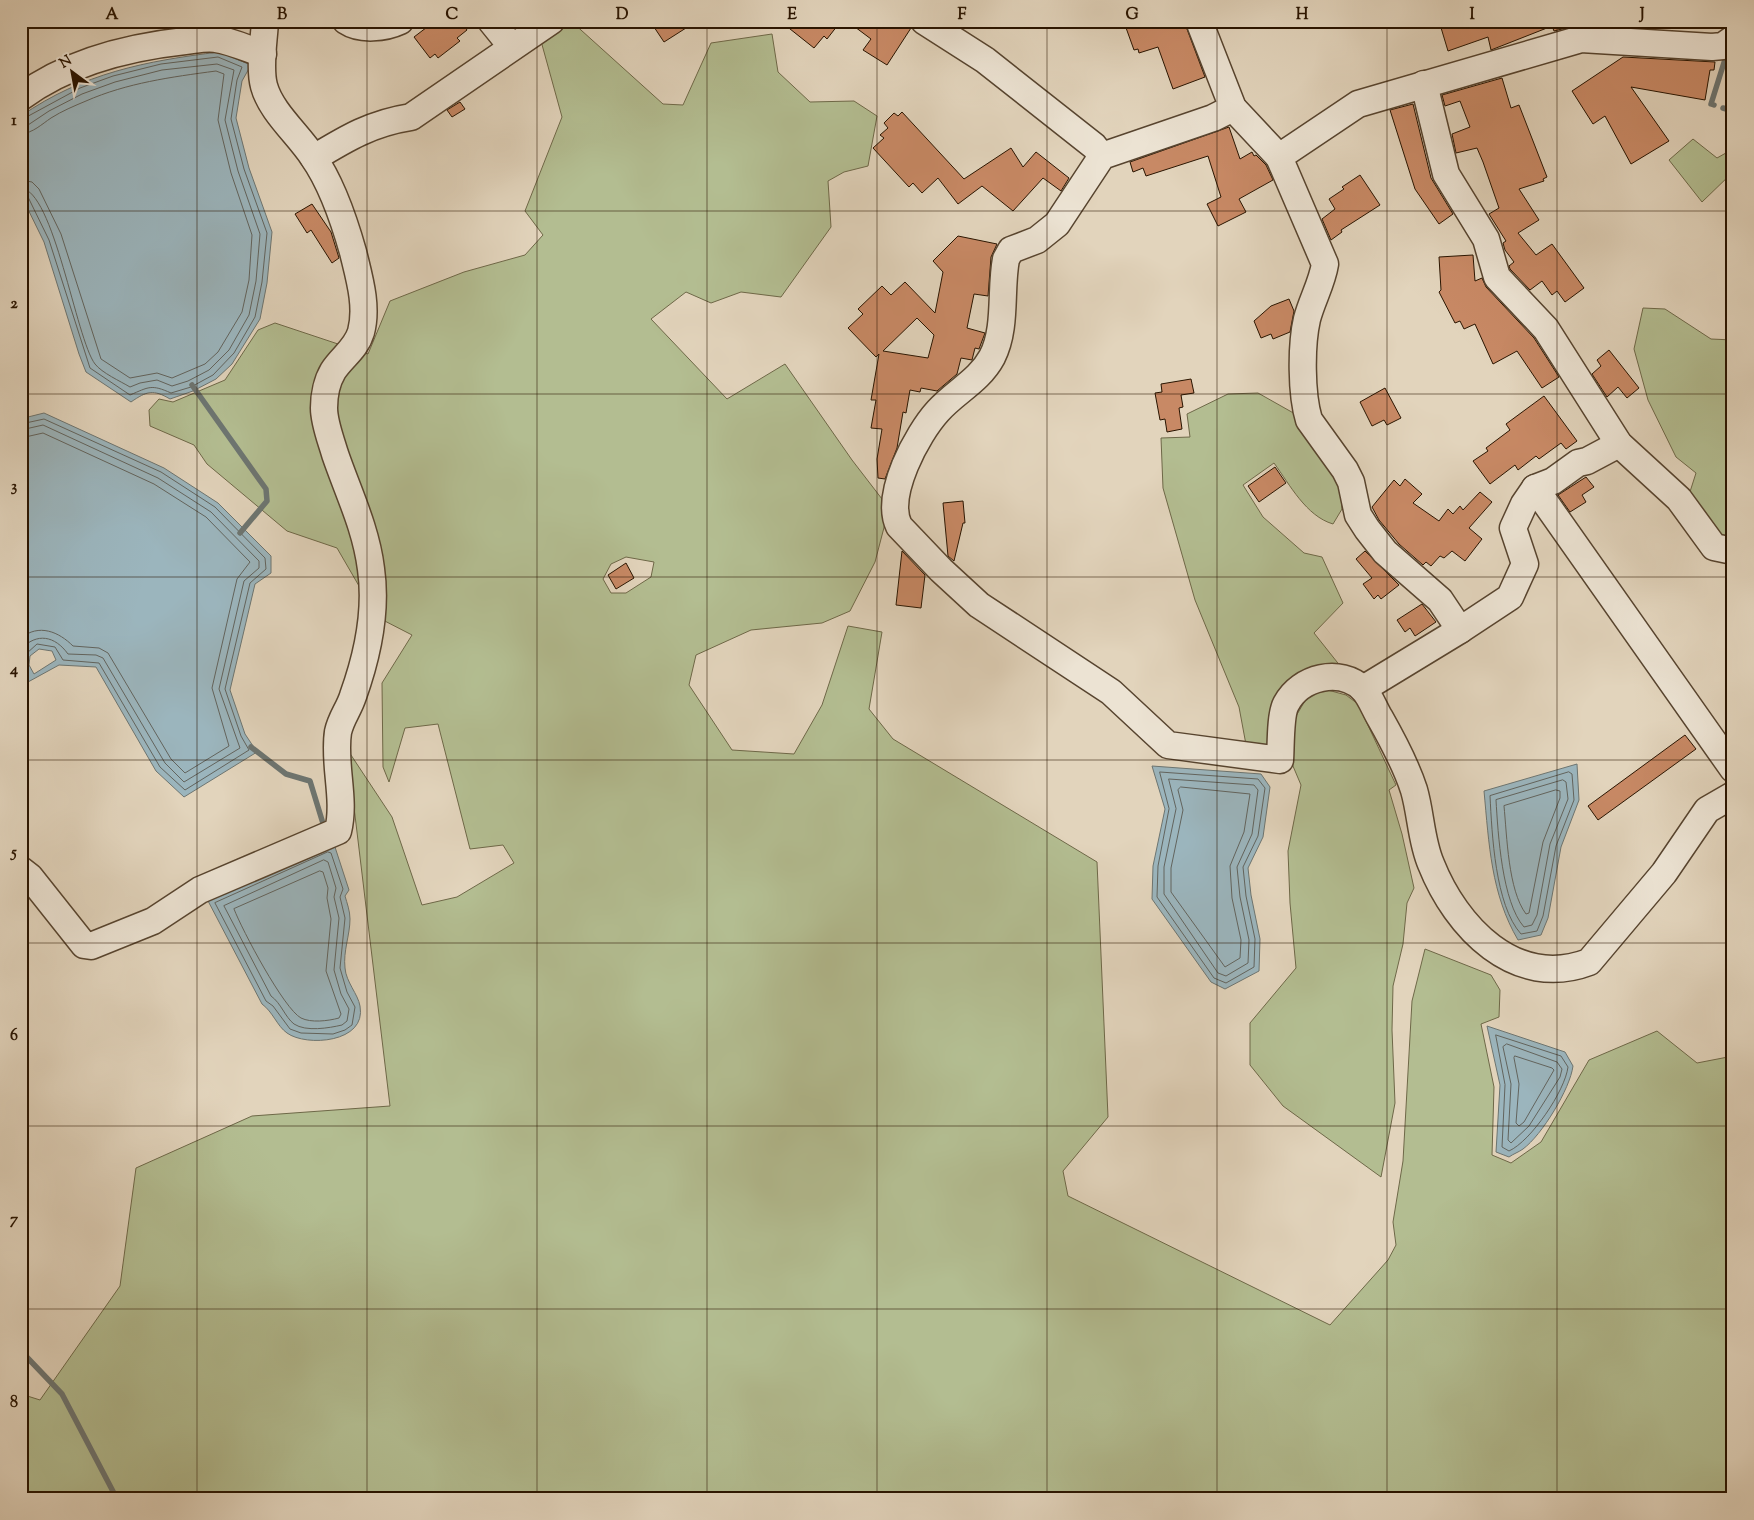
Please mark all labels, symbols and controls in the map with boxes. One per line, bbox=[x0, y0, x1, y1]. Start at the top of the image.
text: A bbox=[106, 4, 119, 27]
text: B bbox=[277, 4, 287, 27]
text: C bbox=[446, 4, 459, 27]
text: D bbox=[616, 4, 629, 27]
text: E bbox=[787, 4, 797, 27]
text: F bbox=[958, 4, 967, 27]
text: G bbox=[1125, 4, 1139, 27]
text: H bbox=[1296, 4, 1309, 27]
text: I bbox=[1469, 4, 1475, 27]
text: J bbox=[1638, 4, 1645, 27]
north arrow bbox=[48, 48, 98, 98]
text: N bbox=[56, 51, 76, 74]
text: 1 bbox=[11, 110, 17, 133]
text: 2 bbox=[10, 293, 18, 316]
text: 3 bbox=[11, 476, 18, 499]
text: 4 bbox=[9, 659, 18, 682]
text: 5 bbox=[9, 842, 17, 865]
text: 6 bbox=[10, 1025, 18, 1048]
text: 7 bbox=[10, 1209, 19, 1232]
text: 8 bbox=[10, 1392, 18, 1415]

